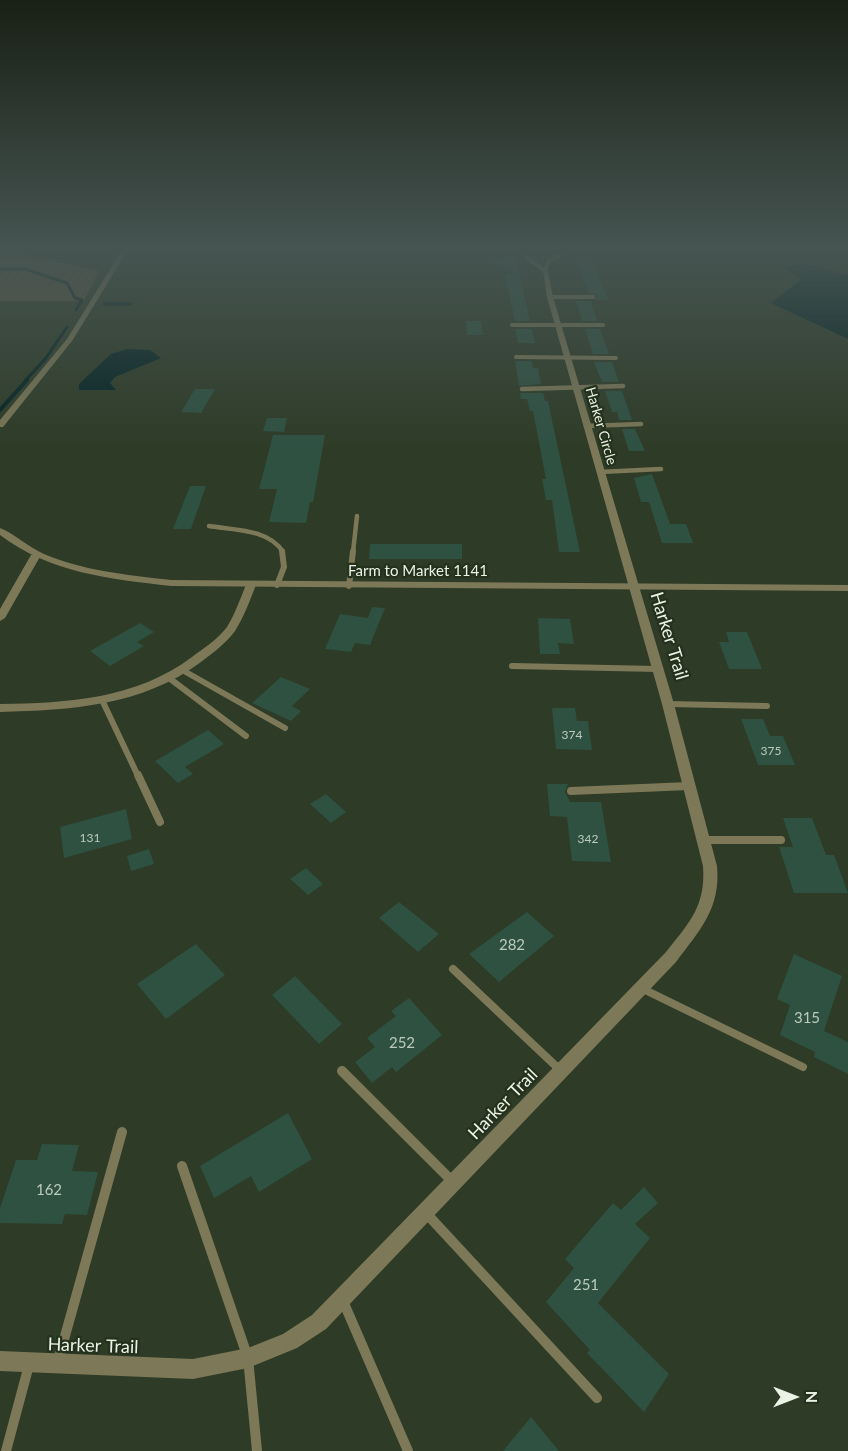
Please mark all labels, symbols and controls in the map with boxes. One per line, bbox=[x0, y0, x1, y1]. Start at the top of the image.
street label: Harker Circle bbox=[582, 385, 620, 467]
street label: Farm to Market 1141 bbox=[348, 562, 488, 580]
street label: Harker Trail bbox=[645, 589, 693, 683]
house number: 374 bbox=[562, 728, 582, 742]
house number: 375 bbox=[761, 744, 781, 758]
house number: 131 bbox=[80, 831, 100, 845]
house number: 342 bbox=[578, 832, 598, 846]
house number: 282 bbox=[499, 936, 525, 954]
house number: 315 bbox=[794, 1009, 820, 1027]
house number: 252 bbox=[389, 1034, 415, 1052]
street label: Harker Trail bbox=[464, 1064, 542, 1144]
house number: 162 bbox=[36, 1181, 62, 1199]
house number: 251 bbox=[573, 1276, 599, 1294]
street label: Harker Trail bbox=[47, 1334, 139, 1358]
north arrow bbox=[764, 1367, 824, 1427]
text: N bbox=[803, 1391, 822, 1403]

